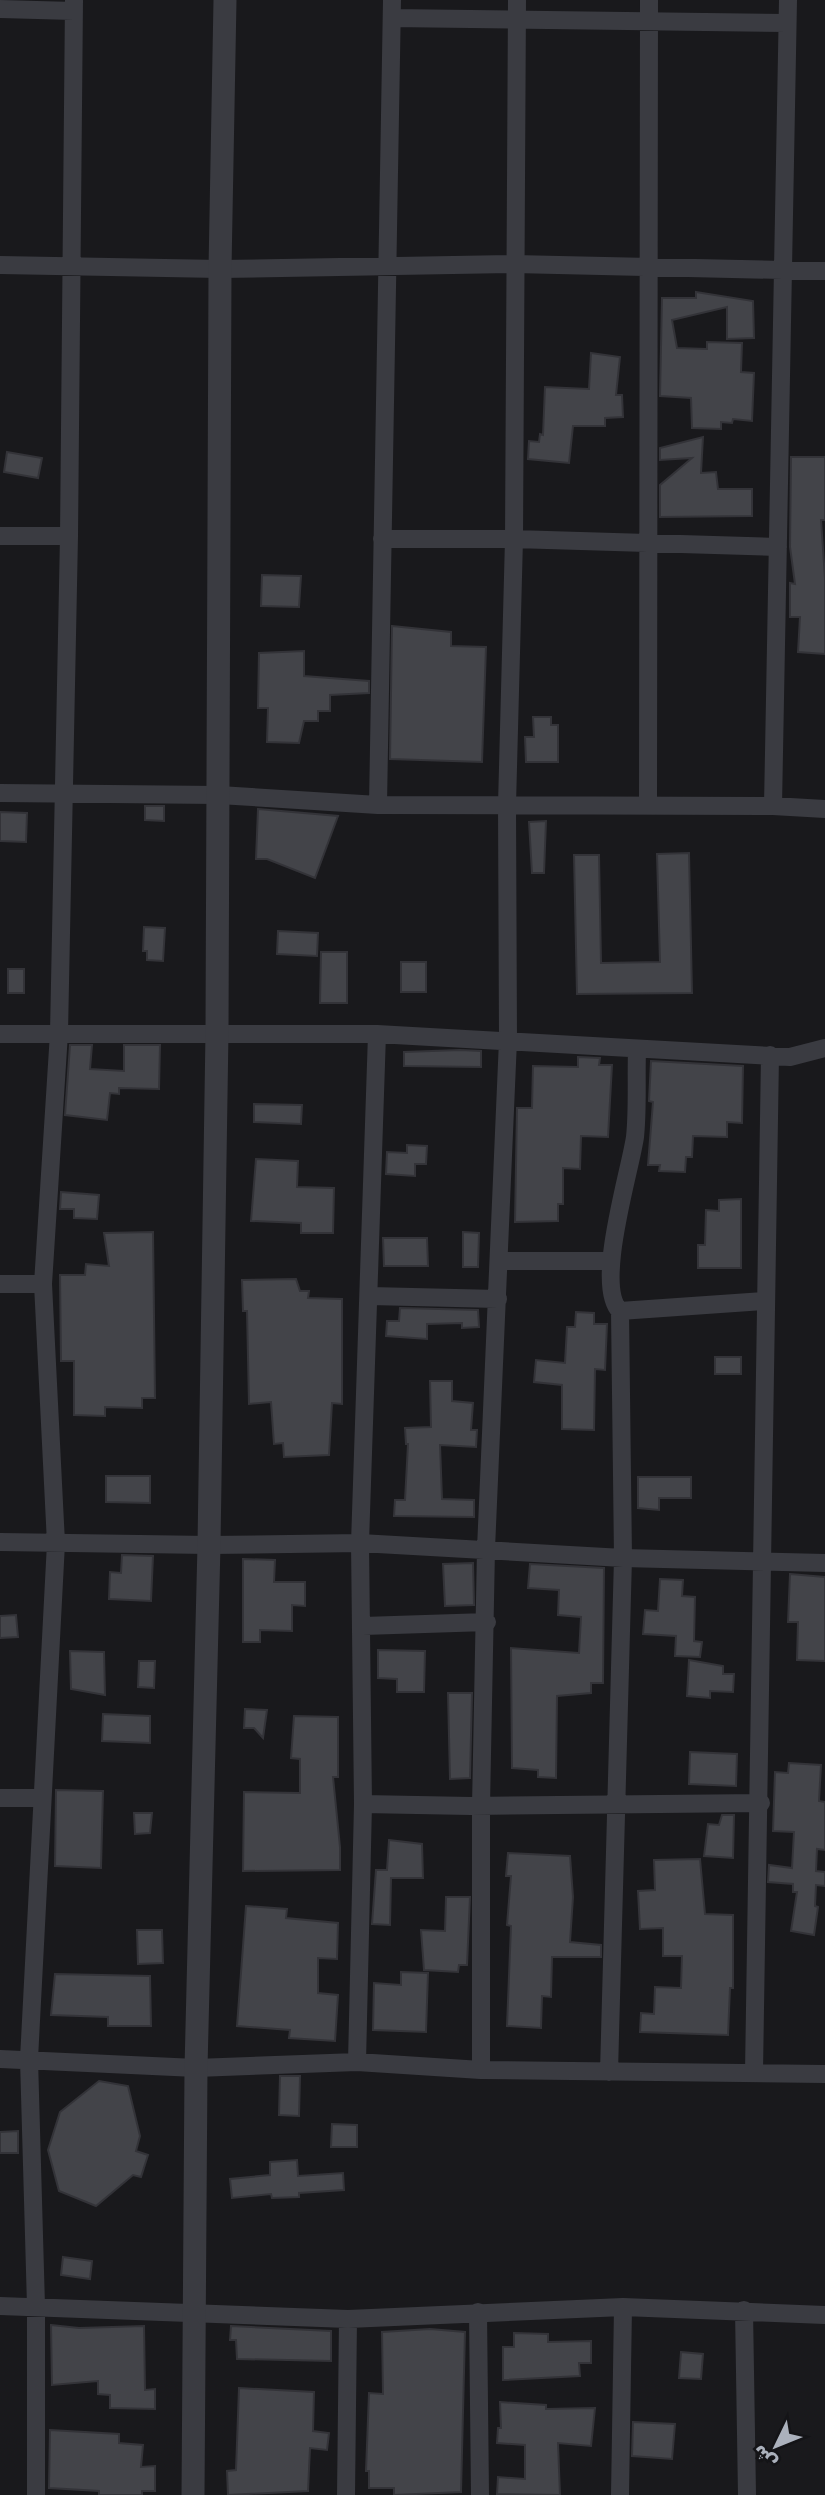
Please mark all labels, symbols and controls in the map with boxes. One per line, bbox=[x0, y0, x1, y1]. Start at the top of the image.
north arrow bbox=[741, 2411, 811, 2481]
text: ش bbox=[747, 2440, 781, 2475]

